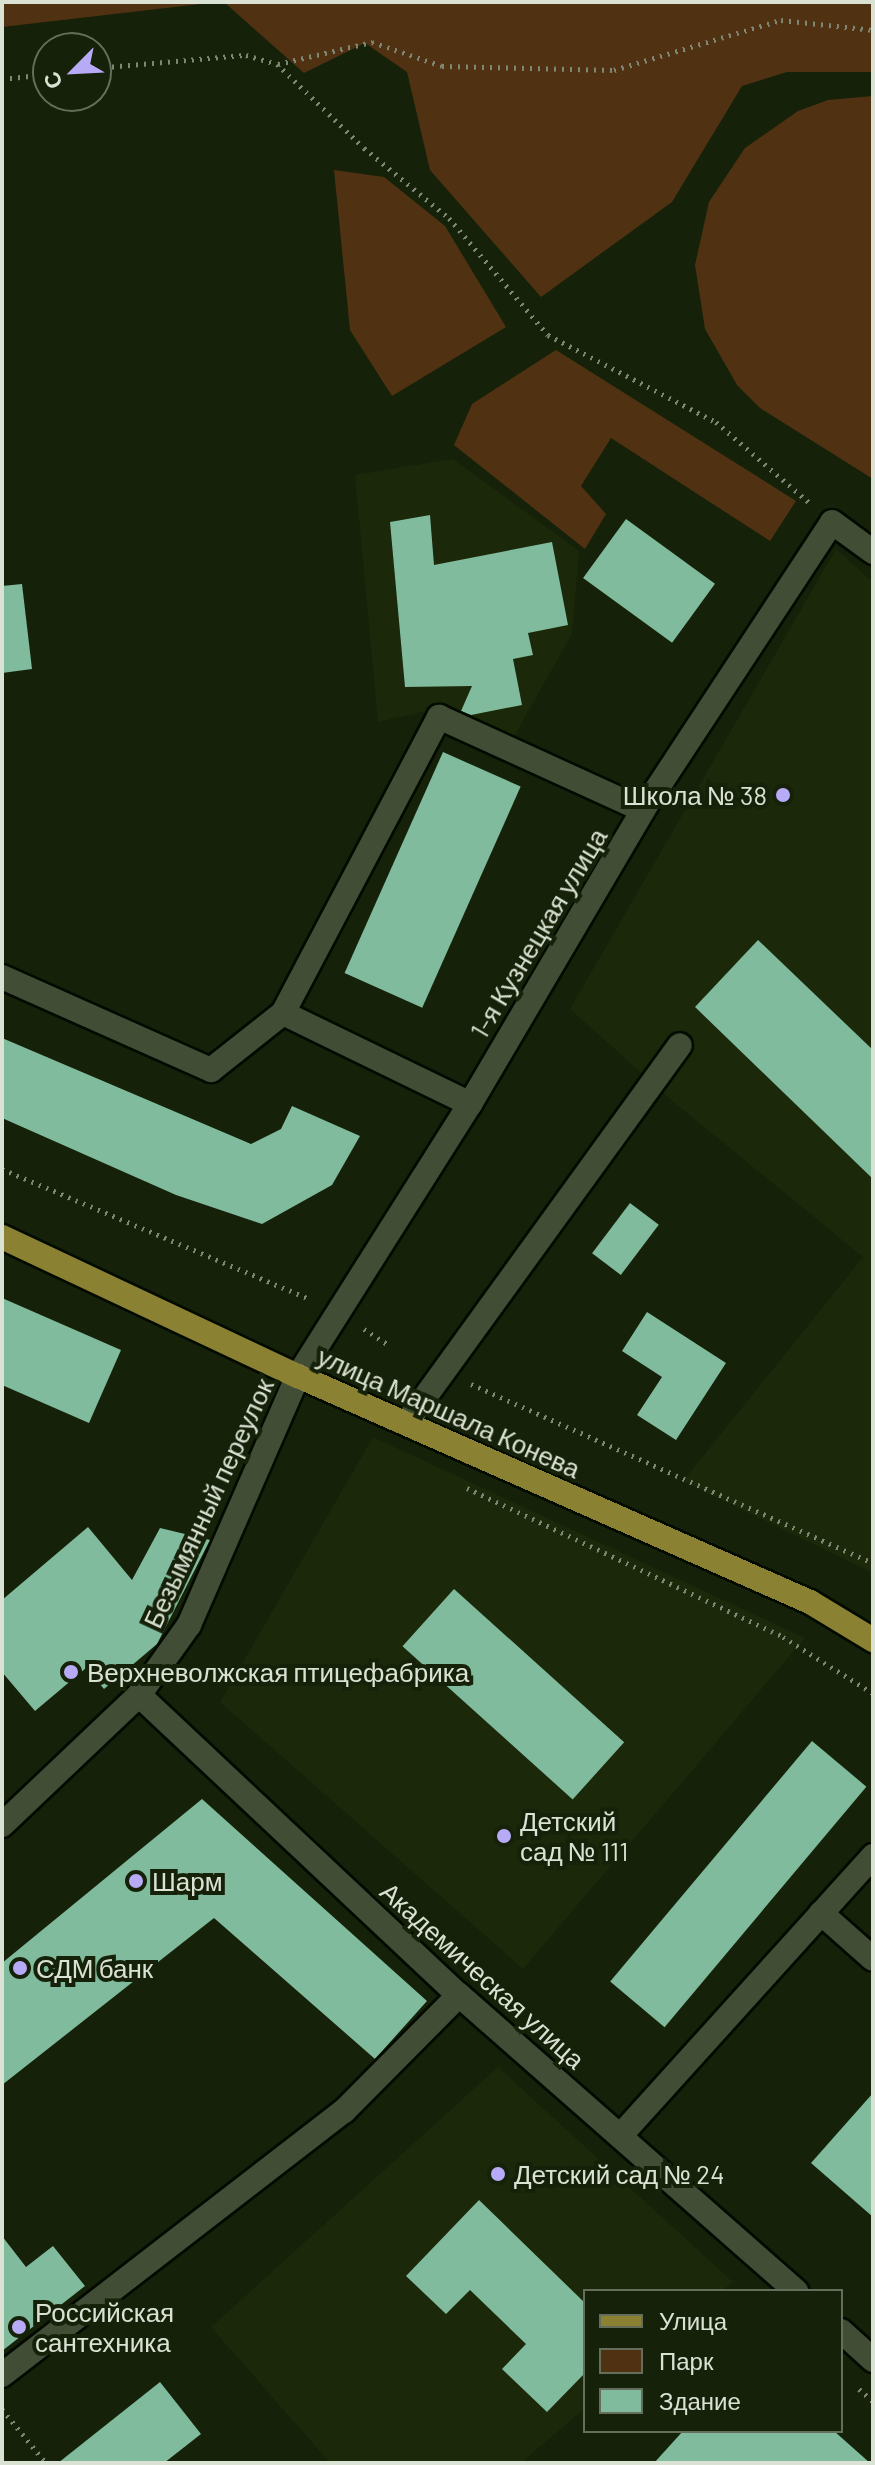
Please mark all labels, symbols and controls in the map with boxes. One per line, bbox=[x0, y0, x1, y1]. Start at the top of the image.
north arrow bbox=[32, 32, 112, 112]
text: С bbox=[37, 68, 67, 94]
place label: Школа № 38 bbox=[623, 779, 767, 811]
marker: Школа № 38 bbox=[774, 786, 792, 804]
street label: 1-я Кузнецкая улица bbox=[463, 822, 613, 1044]
street label: улица Маршала Конева bbox=[313, 1340, 585, 1484]
street label: Безымянный переулок bbox=[136, 1373, 280, 1633]
place label: Верхневолжская птицефабрика bbox=[87, 1656, 469, 1688]
marker: Верхневолжская птицефабрика bbox=[62, 1663, 80, 1681]
place label: Детский сад № 111 bbox=[520, 1805, 628, 1866]
marker: Детский сад № 111 bbox=[495, 1827, 513, 1845]
place label: Шарм bbox=[152, 1865, 223, 1897]
marker: Шарм bbox=[127, 1872, 145, 1890]
street label: Академическая улица bbox=[374, 1875, 592, 2075]
place label: СДМ банк bbox=[36, 1952, 153, 1984]
marker: СДМ банк bbox=[11, 1959, 29, 1977]
place label: Детский сад № 24 bbox=[514, 2158, 725, 2190]
marker: Детский сад № 24 bbox=[489, 2165, 507, 2183]
legend bbox=[583, 2289, 843, 2433]
place label: Российская сантехника bbox=[35, 2296, 174, 2358]
text: Улица bbox=[659, 2306, 727, 2335]
marker: Российская сантехника bbox=[10, 2318, 28, 2336]
text: Парк bbox=[659, 2346, 713, 2375]
text: Здание bbox=[659, 2386, 741, 2415]

